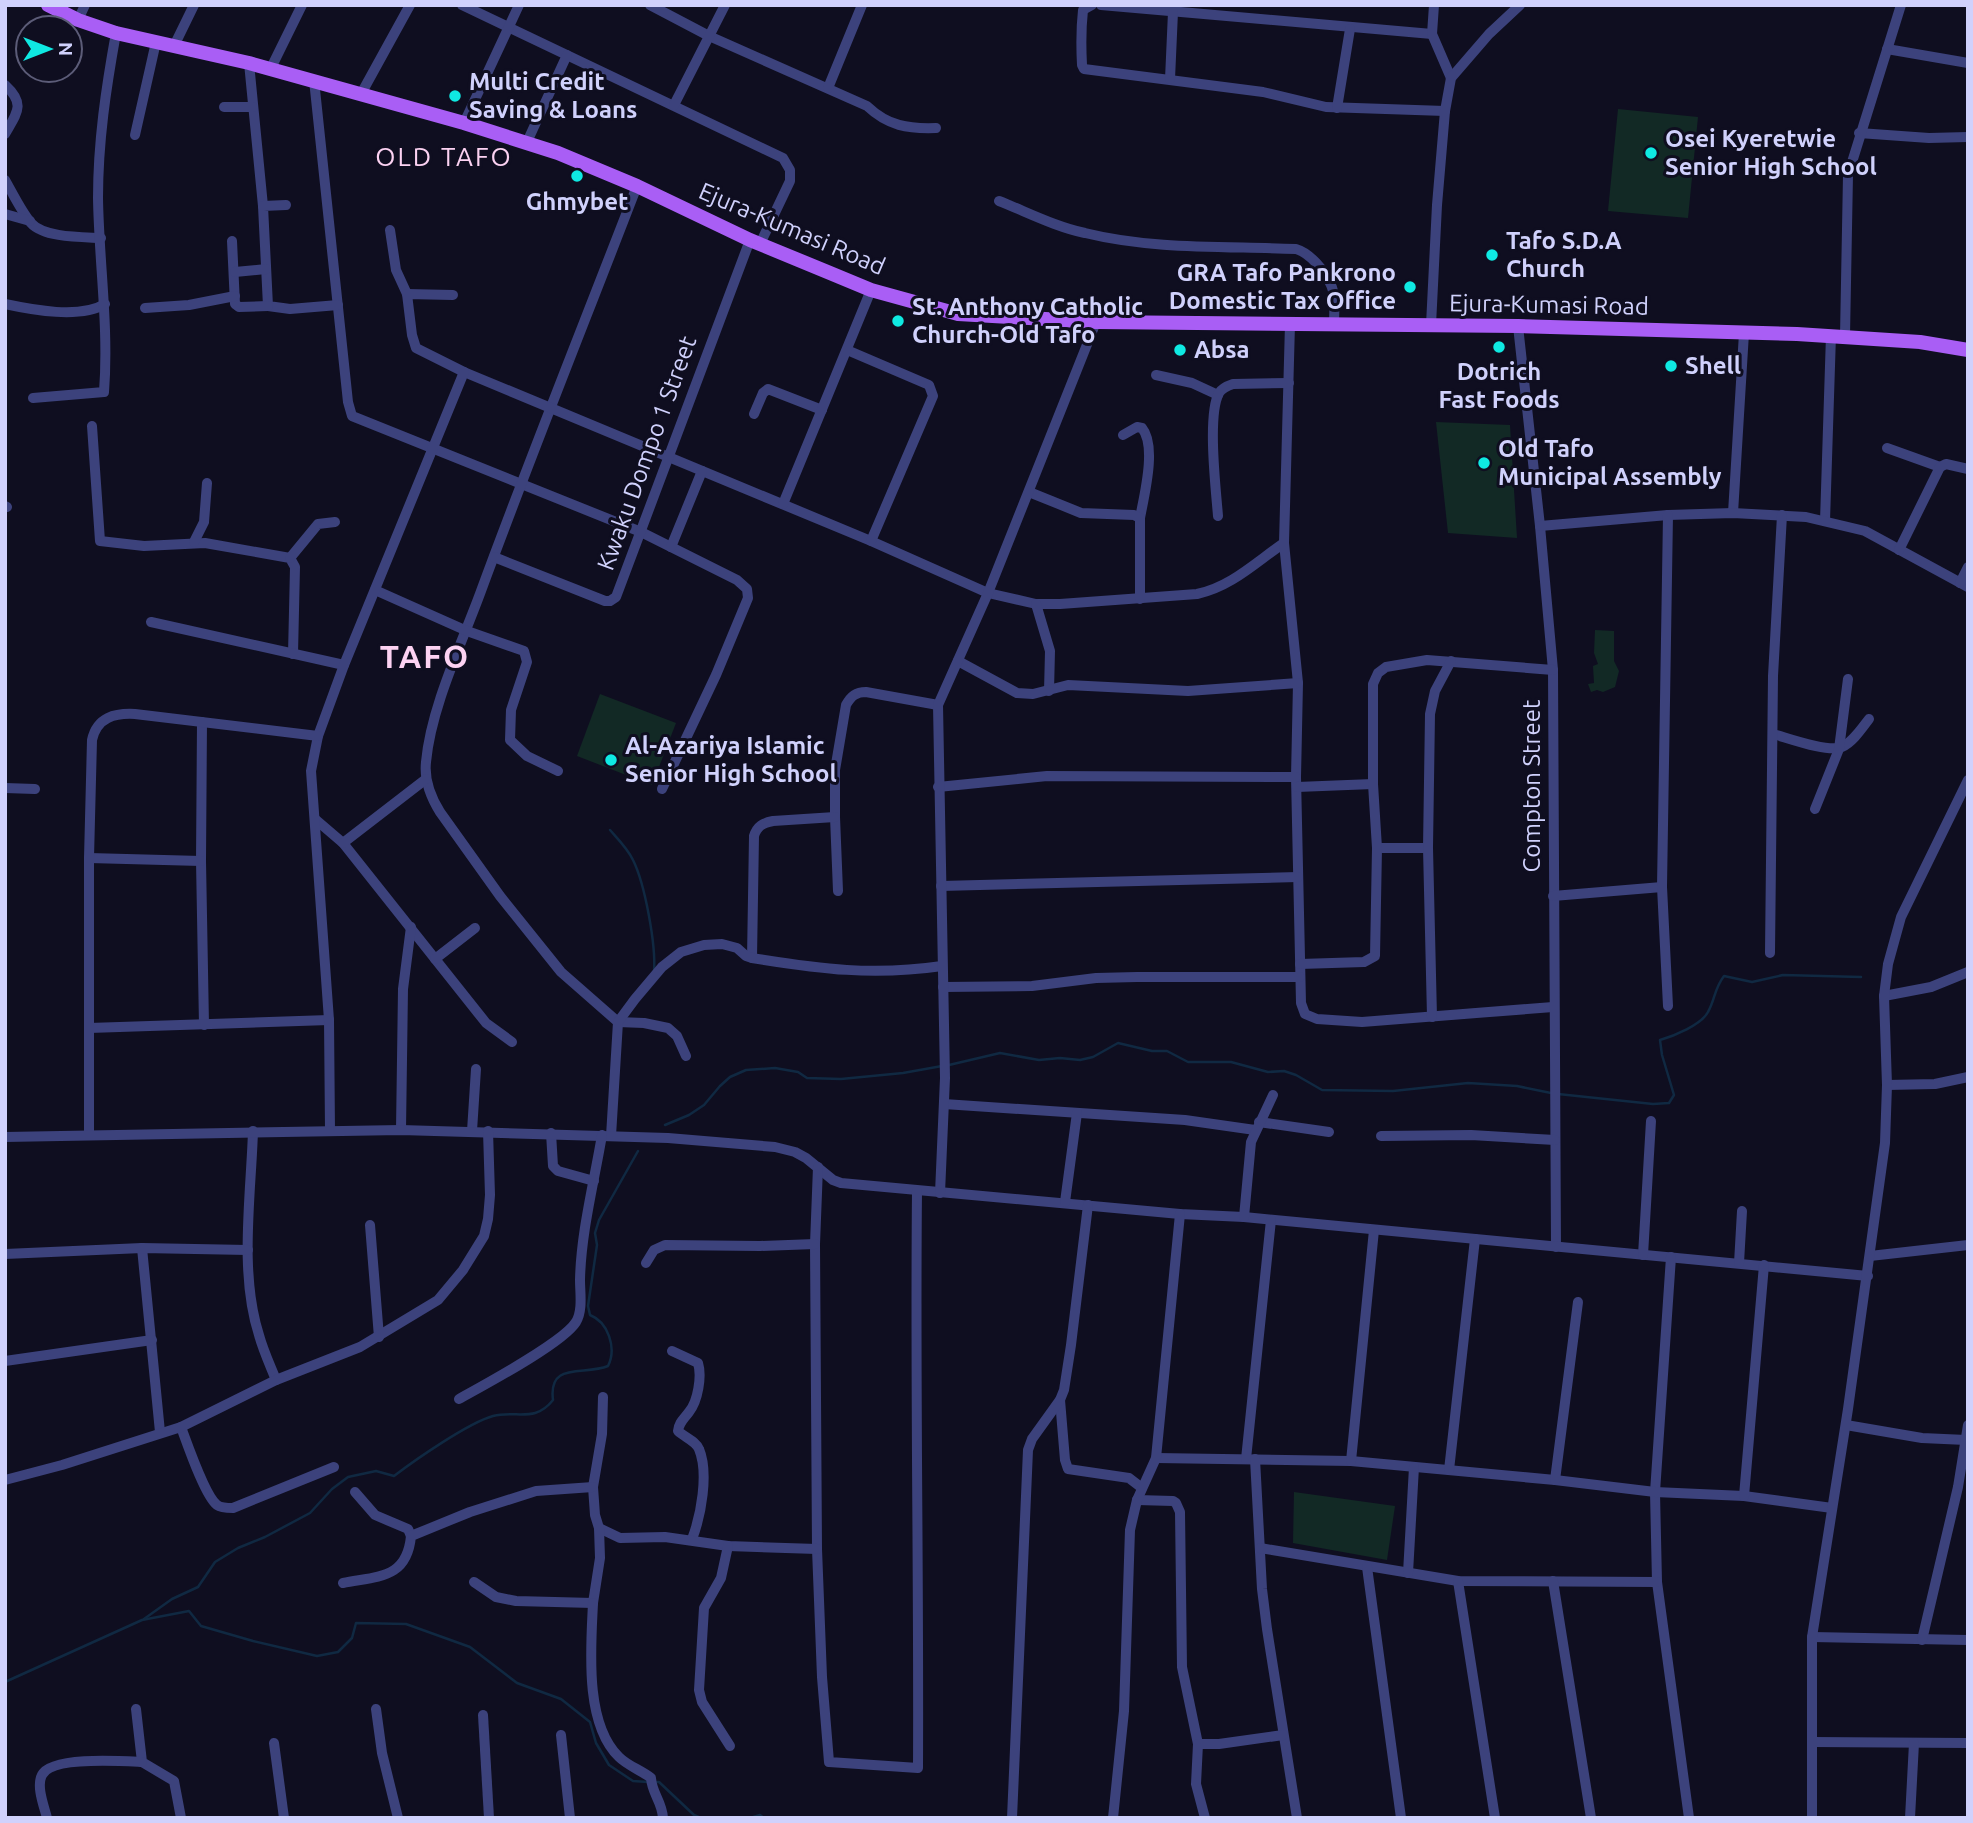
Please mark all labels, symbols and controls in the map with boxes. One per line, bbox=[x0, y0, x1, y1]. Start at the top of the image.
north arrow bbox=[14, 14, 84, 84]
text: N bbox=[55, 42, 77, 56]
place label: Multi Credit Saving & Loans bbox=[469, 68, 637, 123]
marker: Multi Credit Saving & Loans bbox=[447, 88, 463, 104]
place label: Osei Kyeretwie Senior High School bbox=[1665, 125, 1877, 180]
district label: OLD TAFO bbox=[375, 142, 513, 171]
marker: Osei Kyeretwie Senior High School bbox=[1643, 145, 1659, 161]
marker: Ghmybet bbox=[569, 168, 585, 184]
street label: Ejura-Kumasi Road bbox=[695, 177, 889, 280]
place label: Ghmybet bbox=[526, 188, 628, 215]
place label: Tafo S.D.A Church bbox=[1506, 227, 1622, 282]
marker: Tafo S.D.A Church bbox=[1484, 247, 1500, 263]
place label: GRA Tafo Pankrono Domestic Tax Office bbox=[1169, 259, 1396, 314]
marker: GRA Tafo Pankrono Domestic Tax Office bbox=[1402, 279, 1418, 295]
street label: Ejura-Kumasi Road bbox=[1449, 289, 1649, 320]
place label: St. Anthony Catholic Church-Old Tafo bbox=[912, 293, 1143, 348]
marker: St. Anthony Catholic Church-Old Tafo bbox=[890, 313, 906, 329]
street label: Kwaku Dompo 1 Street bbox=[592, 332, 702, 574]
place label: Absa bbox=[1194, 336, 1250, 363]
marker: Dotrich Fast Foods bbox=[1491, 339, 1507, 355]
marker: Absa bbox=[1172, 342, 1188, 358]
place label: Shell bbox=[1685, 352, 1741, 379]
place label: Dotrich Fast Foods bbox=[1438, 358, 1560, 413]
marker: Shell bbox=[1663, 358, 1679, 374]
place label: Old Tafo Municipal Assembly bbox=[1498, 435, 1722, 490]
marker: Old Tafo Municipal Assembly bbox=[1476, 455, 1492, 471]
district label: TAFO bbox=[380, 638, 470, 674]
street label: Compton Street bbox=[1518, 699, 1545, 873]
place label: Al-Azariya Islamic Senior High School bbox=[625, 732, 837, 787]
marker: Al-Azariya Islamic Senior High School bbox=[603, 752, 619, 768]

